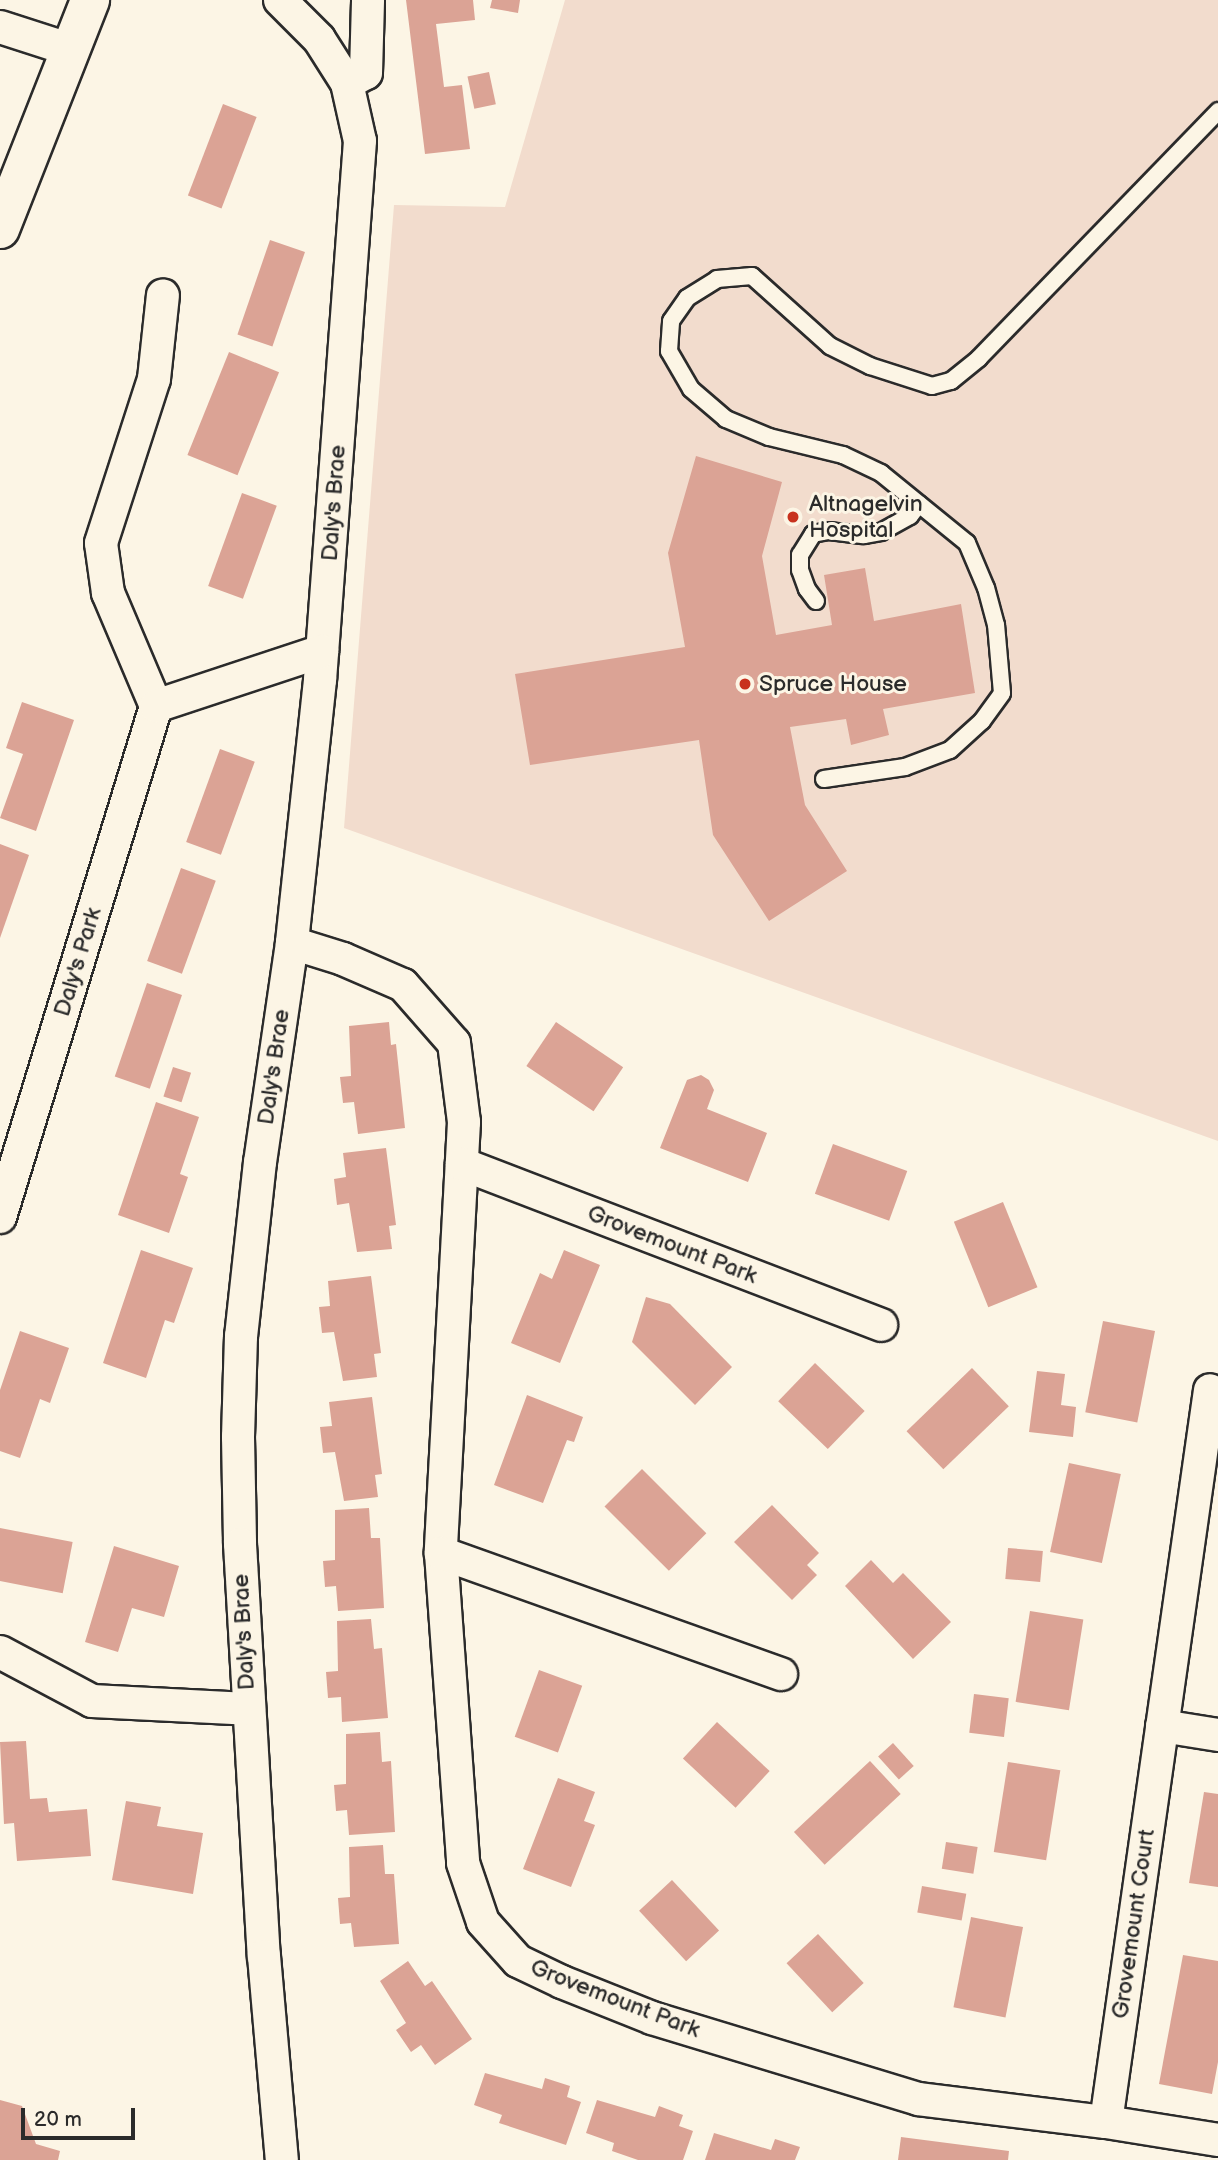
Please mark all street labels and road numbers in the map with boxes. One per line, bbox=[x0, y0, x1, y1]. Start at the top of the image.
street label: Daly's Brae bbox=[316, 444, 352, 562]
street label: Daly's Park bbox=[48, 904, 108, 1020]
street label: Daly's Brae bbox=[252, 1007, 296, 1127]
street label: Grovemount Park bbox=[583, 1200, 761, 1290]
street label: Daly's Brae bbox=[227, 1573, 261, 1691]
street label: Grovemount Court bbox=[1107, 1828, 1161, 2020]
street label: Grovemount Park bbox=[526, 1954, 704, 2044]

